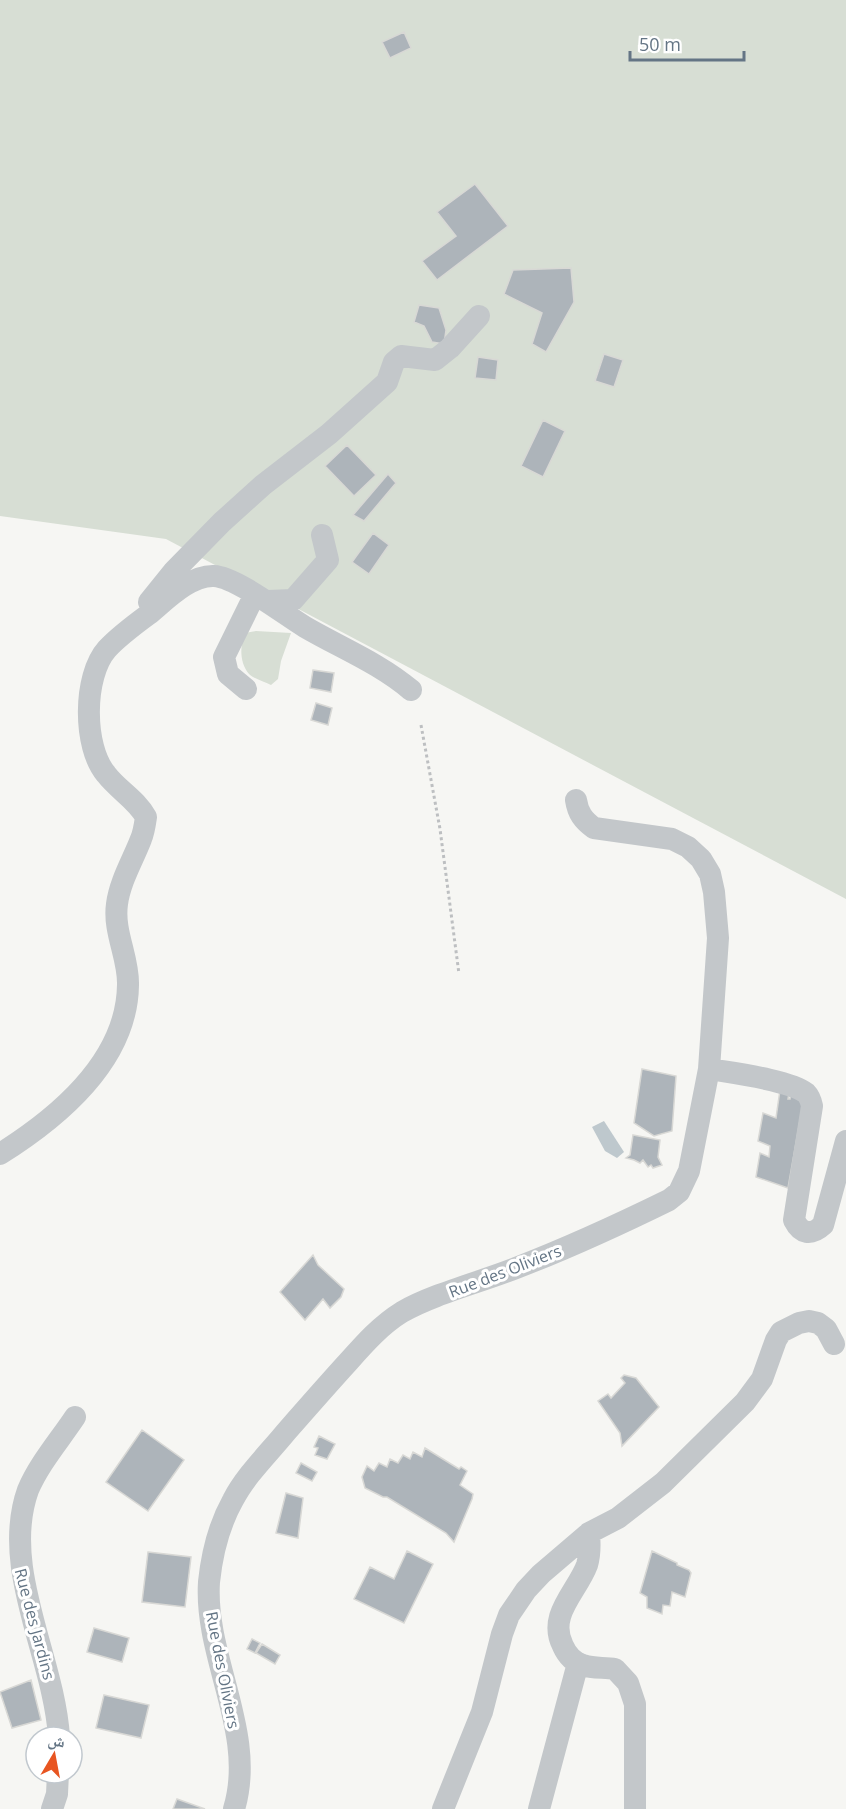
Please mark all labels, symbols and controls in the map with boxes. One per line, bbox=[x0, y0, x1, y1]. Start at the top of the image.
scale bar bbox=[630, 24, 744, 62]
text: 50 m bbox=[639, 32, 681, 56]
street label: Rue des Oliviers bbox=[445, 1239, 565, 1303]
street label: Rue des Jardins bbox=[10, 1566, 60, 1682]
street label: Rue des Oliviers bbox=[201, 1609, 245, 1731]
north arrow bbox=[24, 1725, 84, 1785]
text: ش bbox=[46, 1728, 67, 1753]

